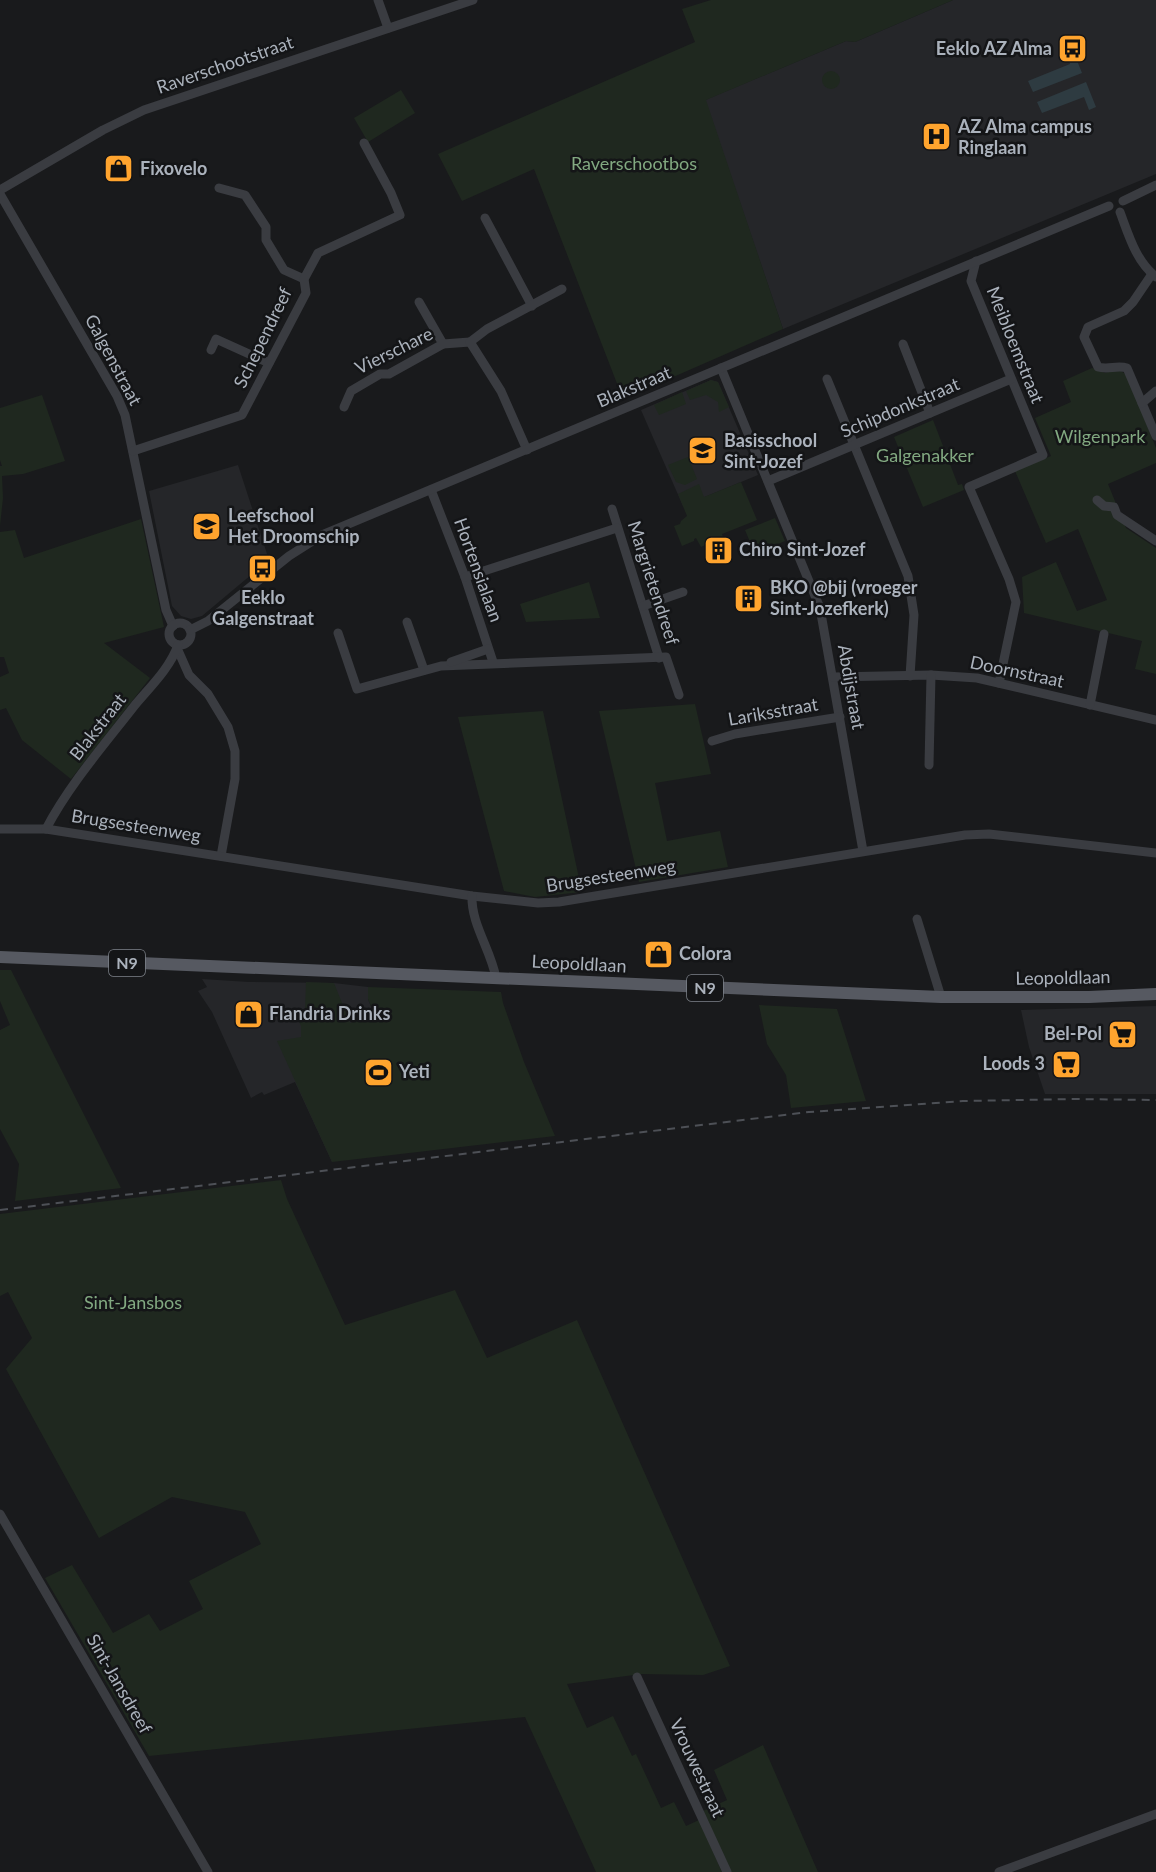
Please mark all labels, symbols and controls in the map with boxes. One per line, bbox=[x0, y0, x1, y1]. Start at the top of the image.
street label: Raverschootstraat bbox=[154, 30, 296, 98]
bus stop icon: Eeklo AZ Alma bbox=[1057, 33, 1089, 65]
place label: Eeklo AZ Alma bbox=[936, 37, 1052, 59]
place label: AZ Alma campus Ringlaan bbox=[957, 115, 1092, 158]
hospital icon: AZ Alma campus Ringlaan bbox=[921, 121, 953, 153]
park label: Raverschootbos bbox=[571, 152, 697, 174]
shop icon: Fixovelo bbox=[103, 153, 135, 185]
place label: Fixovelo bbox=[140, 157, 207, 179]
street label: Schependreef bbox=[228, 283, 296, 391]
street label: Meibloemstraat bbox=[983, 283, 1050, 407]
street label: Galgenstraat bbox=[81, 310, 147, 409]
street label: Vierschare bbox=[351, 322, 436, 378]
street label: Blakstraat bbox=[593, 360, 675, 412]
street label: Schipdonkstraat bbox=[837, 372, 963, 442]
park label: Wilgenpark bbox=[1055, 425, 1146, 447]
place label: Basisschool Sint-Jozef bbox=[724, 429, 817, 472]
school or university icon: Basisschool Sint-Jozef bbox=[687, 435, 719, 467]
park label: Galgenakker bbox=[876, 444, 974, 466]
place label: Leefschool Het Droomschip bbox=[228, 504, 359, 547]
school or university icon: Leefschool Het Droomschip bbox=[191, 510, 223, 542]
street label: Hortensialaan bbox=[450, 514, 508, 625]
street label: Margrietendreef bbox=[624, 518, 685, 648]
building icon: Chiro Sint-Jozef bbox=[702, 534, 734, 566]
place label: Chiro Sint-Jozef bbox=[739, 538, 866, 560]
bus stop icon: Eeklo Galgenstraat bbox=[247, 553, 279, 585]
place label: BKO @bij (vroeger Sint-Jozefkerk) bbox=[770, 576, 918, 619]
building icon: BKO @bij (vroeger Sint-Jozefkerk) bbox=[733, 582, 765, 614]
place label: Eeklo Galgenstraat bbox=[212, 586, 314, 629]
street label: Abdijstraat bbox=[834, 643, 870, 732]
street label: Doornstraat bbox=[968, 650, 1067, 692]
street label: Blakstraat bbox=[64, 688, 130, 764]
street label: Lariksstraat bbox=[726, 692, 820, 730]
street label: Brugsesteenweg bbox=[70, 804, 202, 846]
street label: Brugsesteenweg bbox=[545, 854, 677, 896]
shop icon: Colora bbox=[642, 938, 674, 970]
place label: Colora bbox=[679, 942, 732, 964]
road number: N9 bbox=[109, 950, 145, 976]
street label: Leopoldlaan bbox=[531, 950, 627, 976]
street label: Leopoldlaan bbox=[1015, 965, 1111, 989]
road number: N9 bbox=[687, 975, 723, 1001]
shop icon: Flandria Drinks bbox=[232, 998, 264, 1030]
place label: Flandria Drinks bbox=[269, 1002, 390, 1024]
supermarket icon: Bel-Pol bbox=[1107, 1018, 1139, 1050]
place label: Bel-Pol bbox=[1044, 1022, 1102, 1044]
supermarket icon: Loods 3 bbox=[1050, 1048, 1082, 1080]
place label: Loods 3 bbox=[982, 1052, 1045, 1074]
sports icon: Yeti bbox=[362, 1056, 394, 1088]
place label: Yeti bbox=[398, 1060, 430, 1082]
park label: Sint-Jansbos bbox=[84, 1291, 182, 1313]
street label: Sint-Jansdreef bbox=[82, 1630, 158, 1738]
street label: Vrouwestraat bbox=[666, 1715, 731, 1821]

